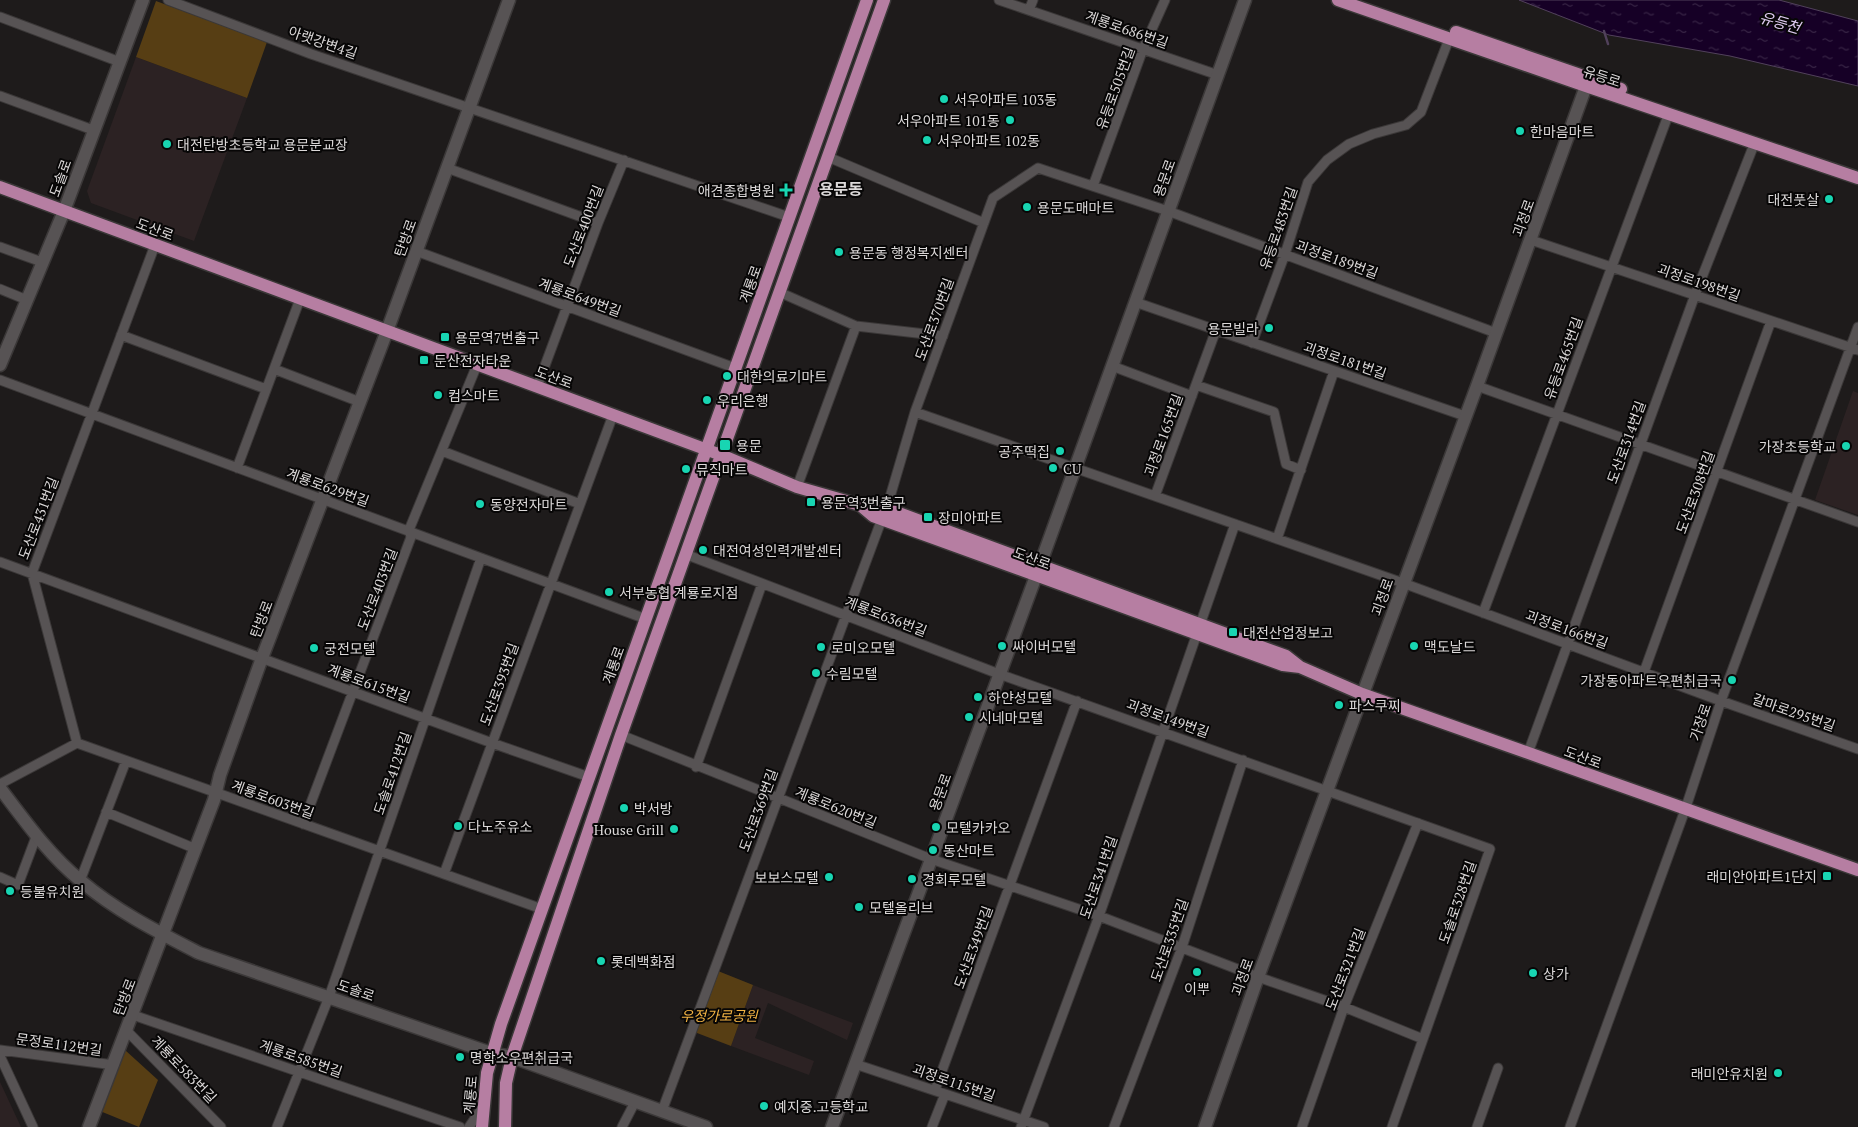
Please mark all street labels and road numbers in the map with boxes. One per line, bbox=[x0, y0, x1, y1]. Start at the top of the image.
street label: 계룡로686번길 bbox=[1083, 6, 1171, 52]
street label: 아랫강변4길 bbox=[286, 21, 360, 63]
street label: 유등로505번길 bbox=[1091, 44, 1139, 132]
street label: 유등로 bbox=[1581, 61, 1623, 91]
street label: 도솔로 bbox=[44, 156, 76, 199]
street label: 용문로 bbox=[1148, 156, 1180, 199]
street label: 도산로400번길 bbox=[559, 182, 607, 270]
street label: 유등로483번길 bbox=[1255, 184, 1301, 272]
street label: 괴정로 bbox=[1507, 196, 1539, 239]
street label: 도산로 bbox=[134, 213, 177, 245]
street label: 탄방로 bbox=[389, 216, 421, 259]
street label: 괴정로189번길 bbox=[1293, 235, 1381, 283]
street label: 괴정로198번길 bbox=[1655, 259, 1743, 305]
street label: 계룡로 bbox=[734, 262, 766, 305]
street label: 계룡로649번길 bbox=[536, 273, 624, 321]
street label: 도산로370번길 bbox=[910, 275, 958, 363]
street label: 유등로465번길 bbox=[1539, 314, 1587, 402]
street label: 괴정로181번길 bbox=[1301, 337, 1389, 383]
street label: 도산로 bbox=[533, 361, 576, 393]
street label: 괴정로165번길 bbox=[1139, 391, 1187, 479]
street label: 도산로314번길 bbox=[1602, 398, 1650, 486]
street label: 도산로308번길 bbox=[1671, 448, 1719, 536]
street label: 계룡로629번길 bbox=[284, 463, 372, 511]
street label: 도산로431번길 bbox=[14, 474, 62, 562]
street label: 도산로 bbox=[1011, 542, 1054, 574]
street label: 도산로403번길 bbox=[353, 545, 401, 633]
street label: 괴정로 bbox=[1366, 575, 1398, 618]
street label: 계룡로636번길 bbox=[842, 592, 930, 640]
street label: 탄방로 bbox=[245, 597, 277, 640]
street label: 괴정로166번길 bbox=[1523, 605, 1611, 653]
street label: 도산로393번길 bbox=[475, 640, 523, 728]
street label: 계룡로 bbox=[597, 643, 629, 686]
street label: 계룡로615번길 bbox=[325, 659, 413, 707]
street label: 갈마로295번길 bbox=[1750, 689, 1838, 735]
street label: 괴정로149번길 bbox=[1124, 694, 1212, 742]
street label: 가장로 bbox=[1685, 701, 1715, 743]
street label: 도솔로412번길 bbox=[369, 729, 415, 817]
street label: 도산로 bbox=[1562, 741, 1605, 773]
street label: 도산로369번길 bbox=[734, 766, 782, 854]
street label: 용문로 bbox=[924, 770, 956, 813]
street label: 계룡로603번길 bbox=[229, 775, 317, 823]
street label: 계룡로620번길 bbox=[792, 782, 880, 832]
street label: 도산로341번길 bbox=[1075, 833, 1121, 921]
street label: 도솔로328번길 bbox=[1434, 858, 1480, 946]
street label: 도산로335번길 bbox=[1146, 896, 1192, 984]
street label: 도산로349번길 bbox=[949, 903, 997, 991]
street label: 도산로321번길 bbox=[1321, 925, 1369, 1013]
street label: 괴정로 bbox=[1226, 955, 1258, 998]
street label: 탄방로 bbox=[108, 975, 140, 1018]
street label: 도솔로 bbox=[335, 975, 377, 1005]
street label: 문정로112번길 bbox=[15, 1029, 103, 1059]
street label: 계룡로583번길 bbox=[147, 1031, 221, 1107]
street label: 계룡로585번길 bbox=[257, 1035, 345, 1081]
street label: 괴정로115번길 bbox=[910, 1059, 998, 1105]
street label: 계룡로 bbox=[459, 1075, 481, 1115]

